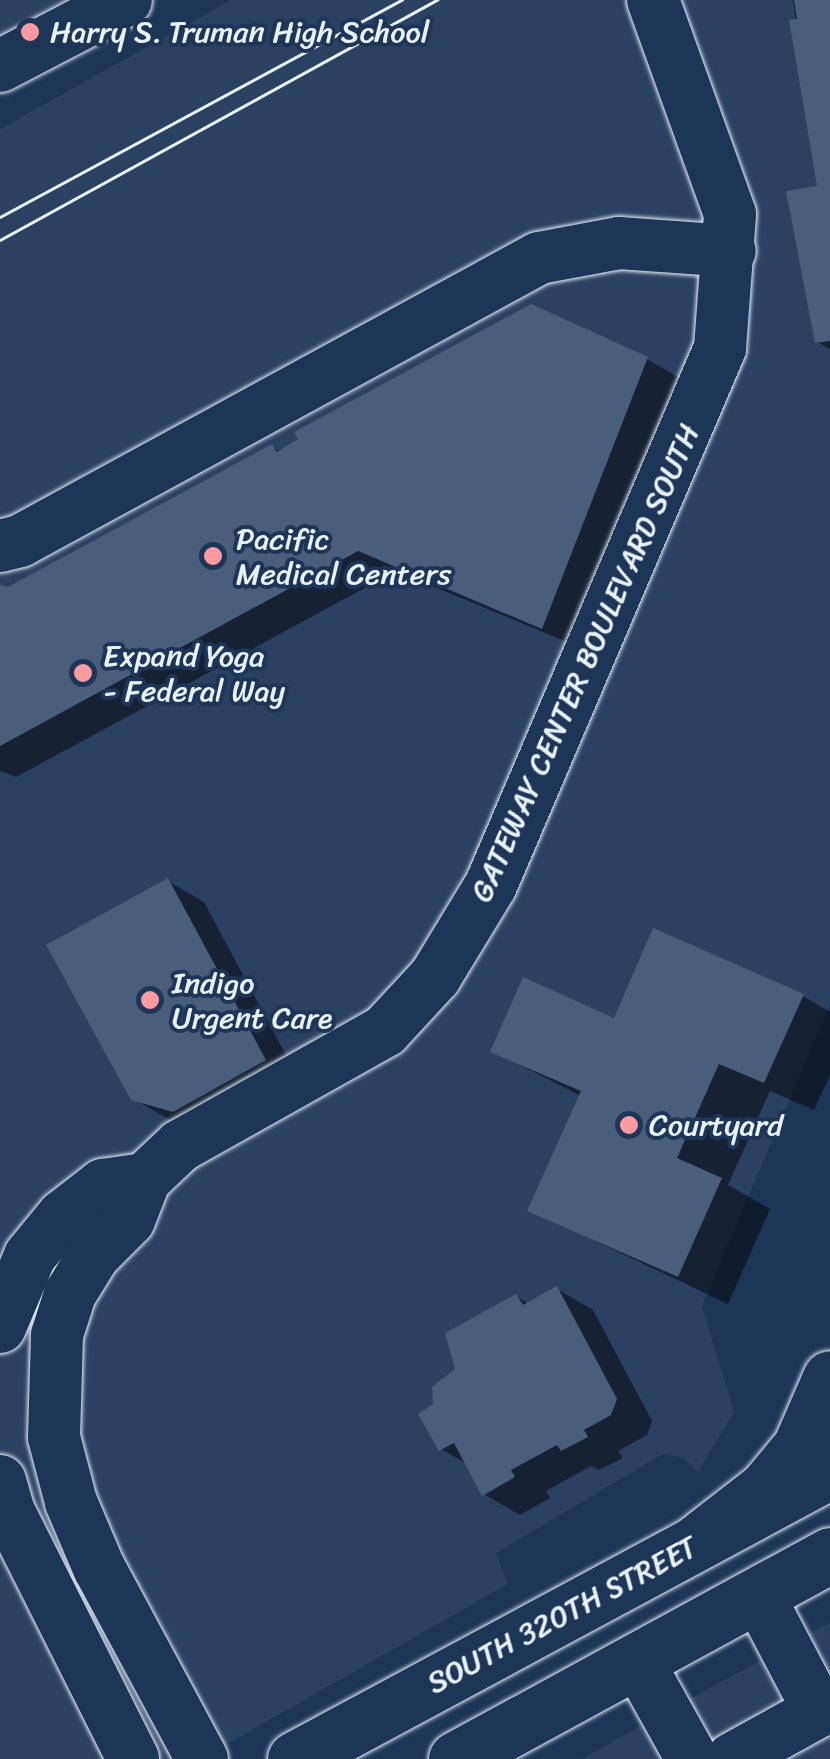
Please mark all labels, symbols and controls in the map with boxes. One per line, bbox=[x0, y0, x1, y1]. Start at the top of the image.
place label: Harry S. Truman High School bbox=[50, 14, 431, 50]
marker: Harry S. Truman High School bbox=[19, 21, 41, 43]
street label: GATEWAY CENTER BOULEVARD SOUTH bbox=[463, 419, 707, 907]
place label: Pacific Medical Centers bbox=[236, 521, 451, 592]
marker: Pacific Medical Centers bbox=[200, 543, 226, 569]
place label: Expand Yoga - Federal Way bbox=[103, 638, 285, 708]
marker: Expand Yoga - Federal Way bbox=[72, 662, 94, 684]
place label: Indigo Urgent Care bbox=[172, 965, 333, 1036]
marker: Indigo Urgent Care bbox=[137, 987, 163, 1013]
place label: Courtyard bbox=[649, 1107, 783, 1143]
marker: Courtyard bbox=[618, 1114, 640, 1136]
street label: SOUTH 320TH STREET bbox=[419, 1528, 705, 1702]

